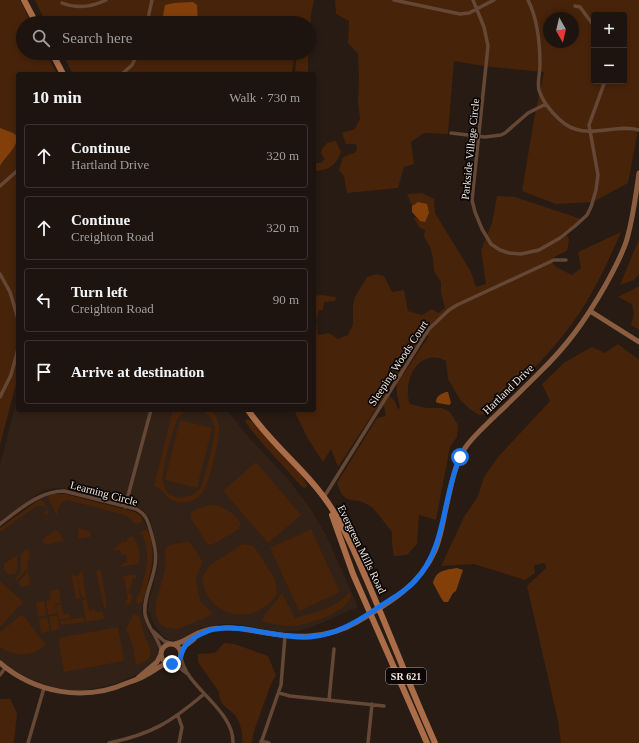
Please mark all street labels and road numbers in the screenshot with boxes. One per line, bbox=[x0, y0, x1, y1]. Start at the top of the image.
street label: Parkside Village Circle bbox=[459, 98, 481, 200]
street label: Sleeping Woods Court bbox=[366, 318, 430, 408]
street label: Hartland Drive bbox=[480, 362, 536, 416]
street label: Learning Circle bbox=[69, 478, 139, 508]
street label: Evergreen Mills Road bbox=[335, 503, 389, 596]
road number: SR 621 bbox=[386, 668, 426, 684]

